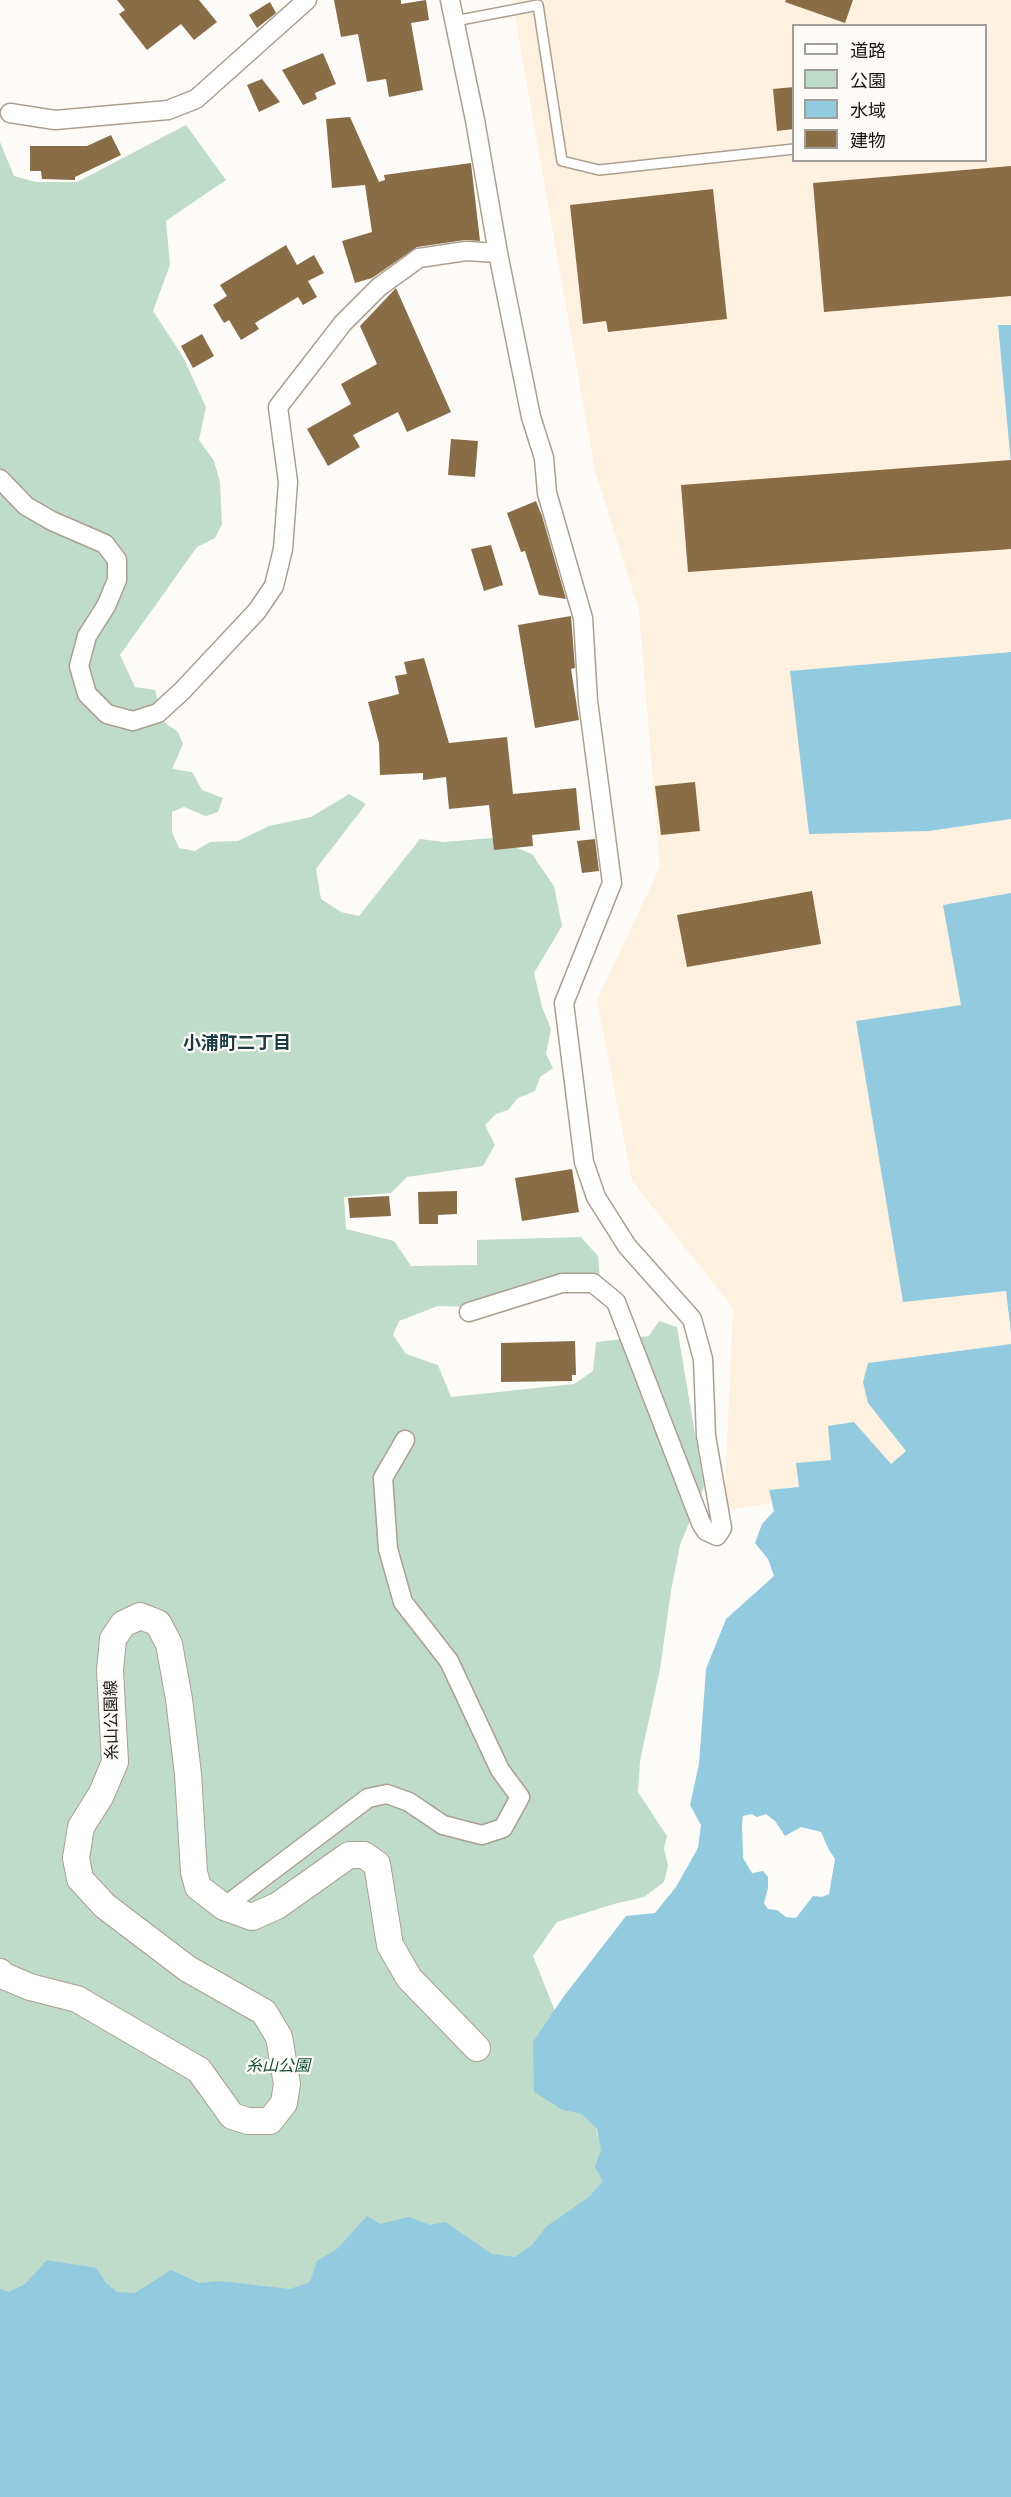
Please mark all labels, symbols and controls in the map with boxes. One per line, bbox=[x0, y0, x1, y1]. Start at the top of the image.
legend bbox=[792, 24, 987, 162]
text: 道路 bbox=[850, 39, 886, 62]
text: 公園 bbox=[850, 69, 886, 92]
text: 水域 bbox=[850, 99, 886, 122]
text: 建物 bbox=[850, 129, 886, 152]
district label: 小浦町二丁目 bbox=[183, 1033, 291, 1055]
street label: 糸山公園線 bbox=[102, 1680, 122, 1760]
park label: 糸山公園 bbox=[246, 2056, 310, 2076]

